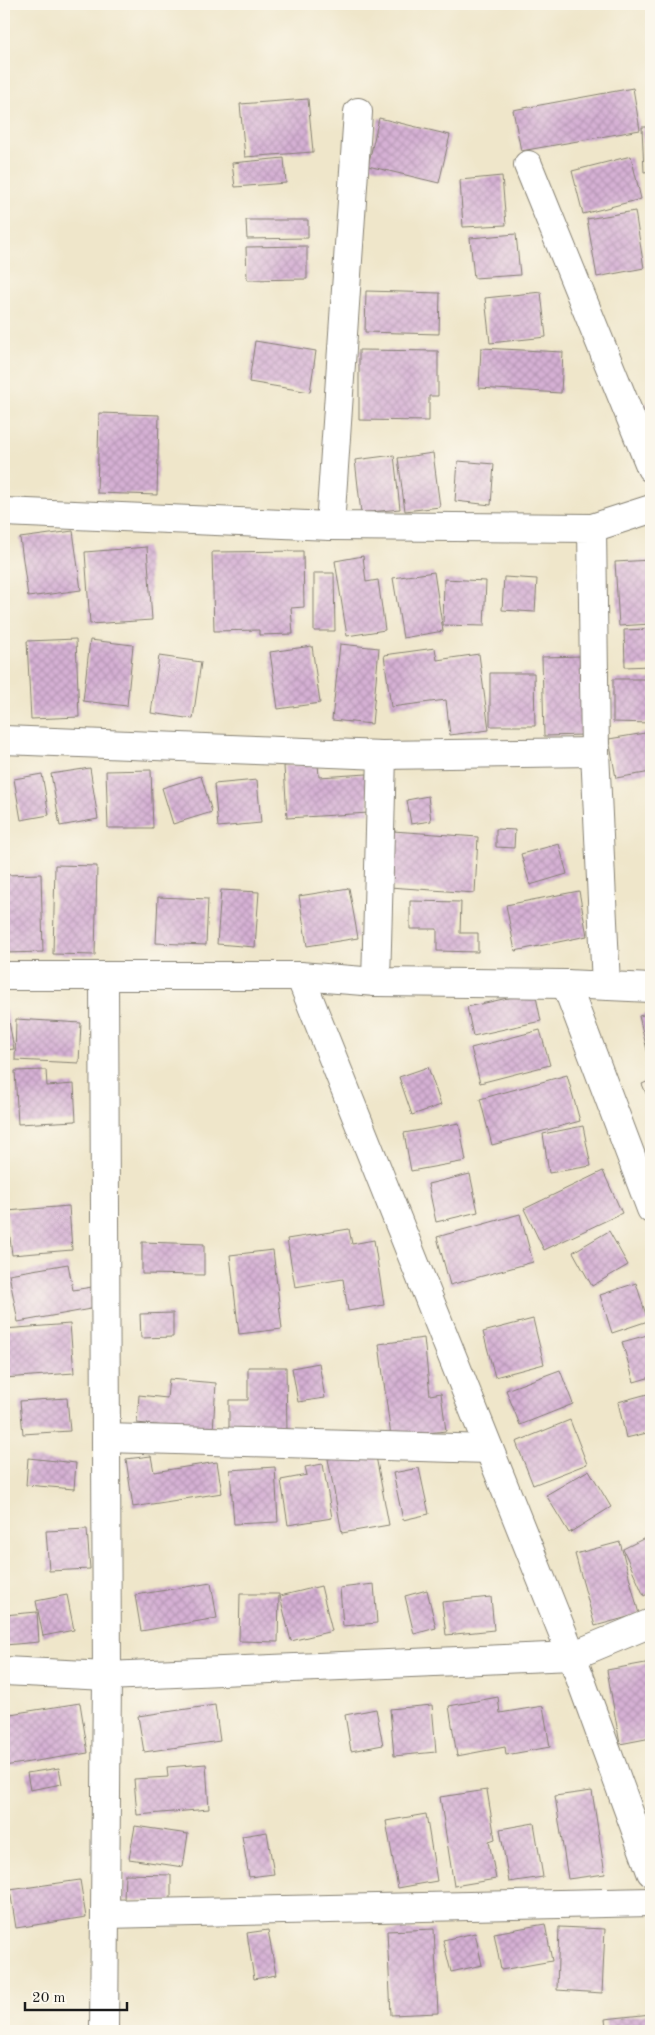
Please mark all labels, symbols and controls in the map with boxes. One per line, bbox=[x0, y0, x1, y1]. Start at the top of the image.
scale bar bbox=[25, 1980, 128, 2012]
text: 20 m bbox=[32, 1991, 66, 2006]

